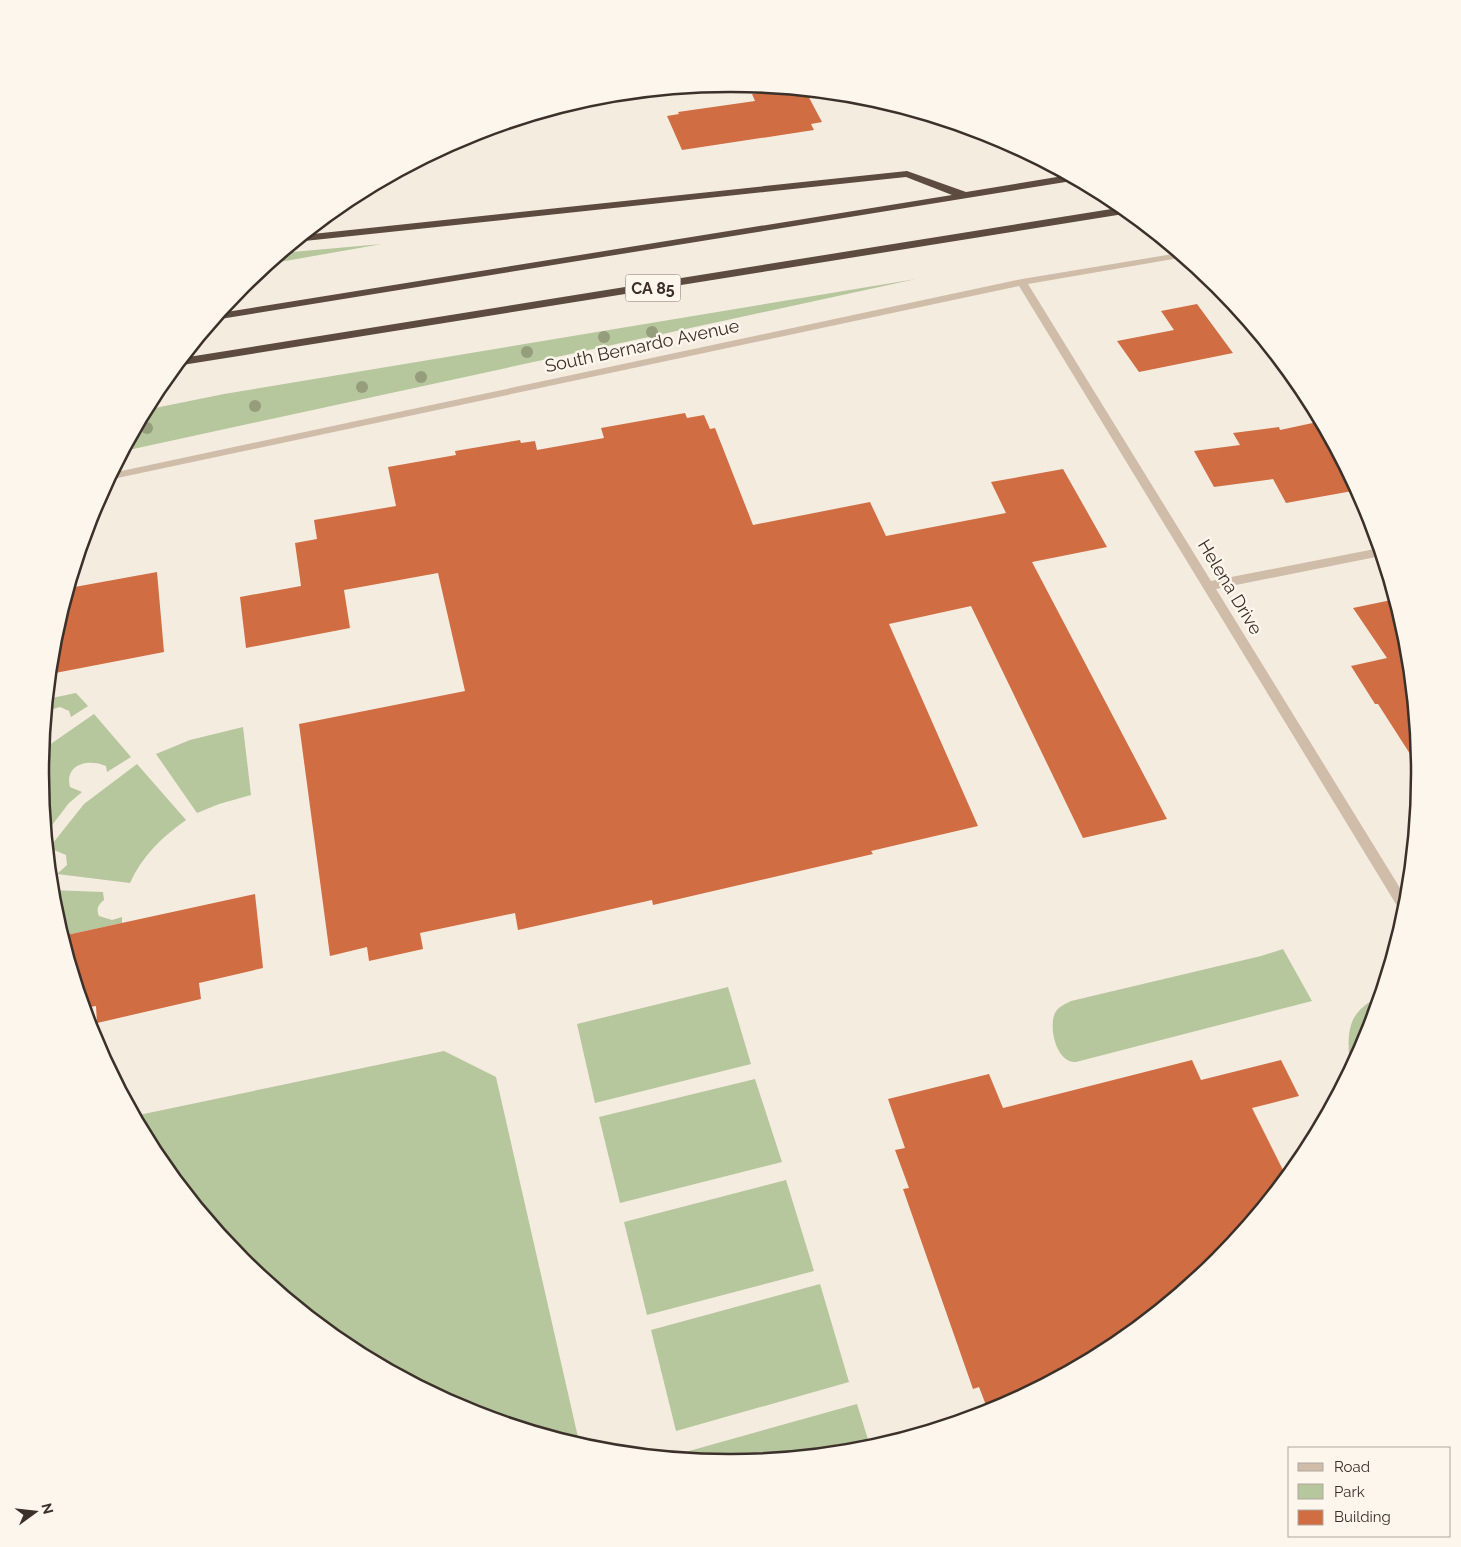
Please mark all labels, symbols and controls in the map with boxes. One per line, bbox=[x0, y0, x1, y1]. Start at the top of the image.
road number: CA 85 bbox=[626, 274, 680, 302]
street label: South Bernardo Avenue bbox=[543, 315, 741, 376]
street label: Helena Drive bbox=[1194, 535, 1267, 638]
legend bbox=[1288, 1447, 1451, 1537]
text: Road bbox=[1334, 1458, 1370, 1476]
text: Park bbox=[1334, 1483, 1365, 1501]
north arrow bbox=[10, 1487, 60, 1537]
text: N bbox=[38, 1501, 57, 1516]
text: Building bbox=[1334, 1508, 1391, 1526]

